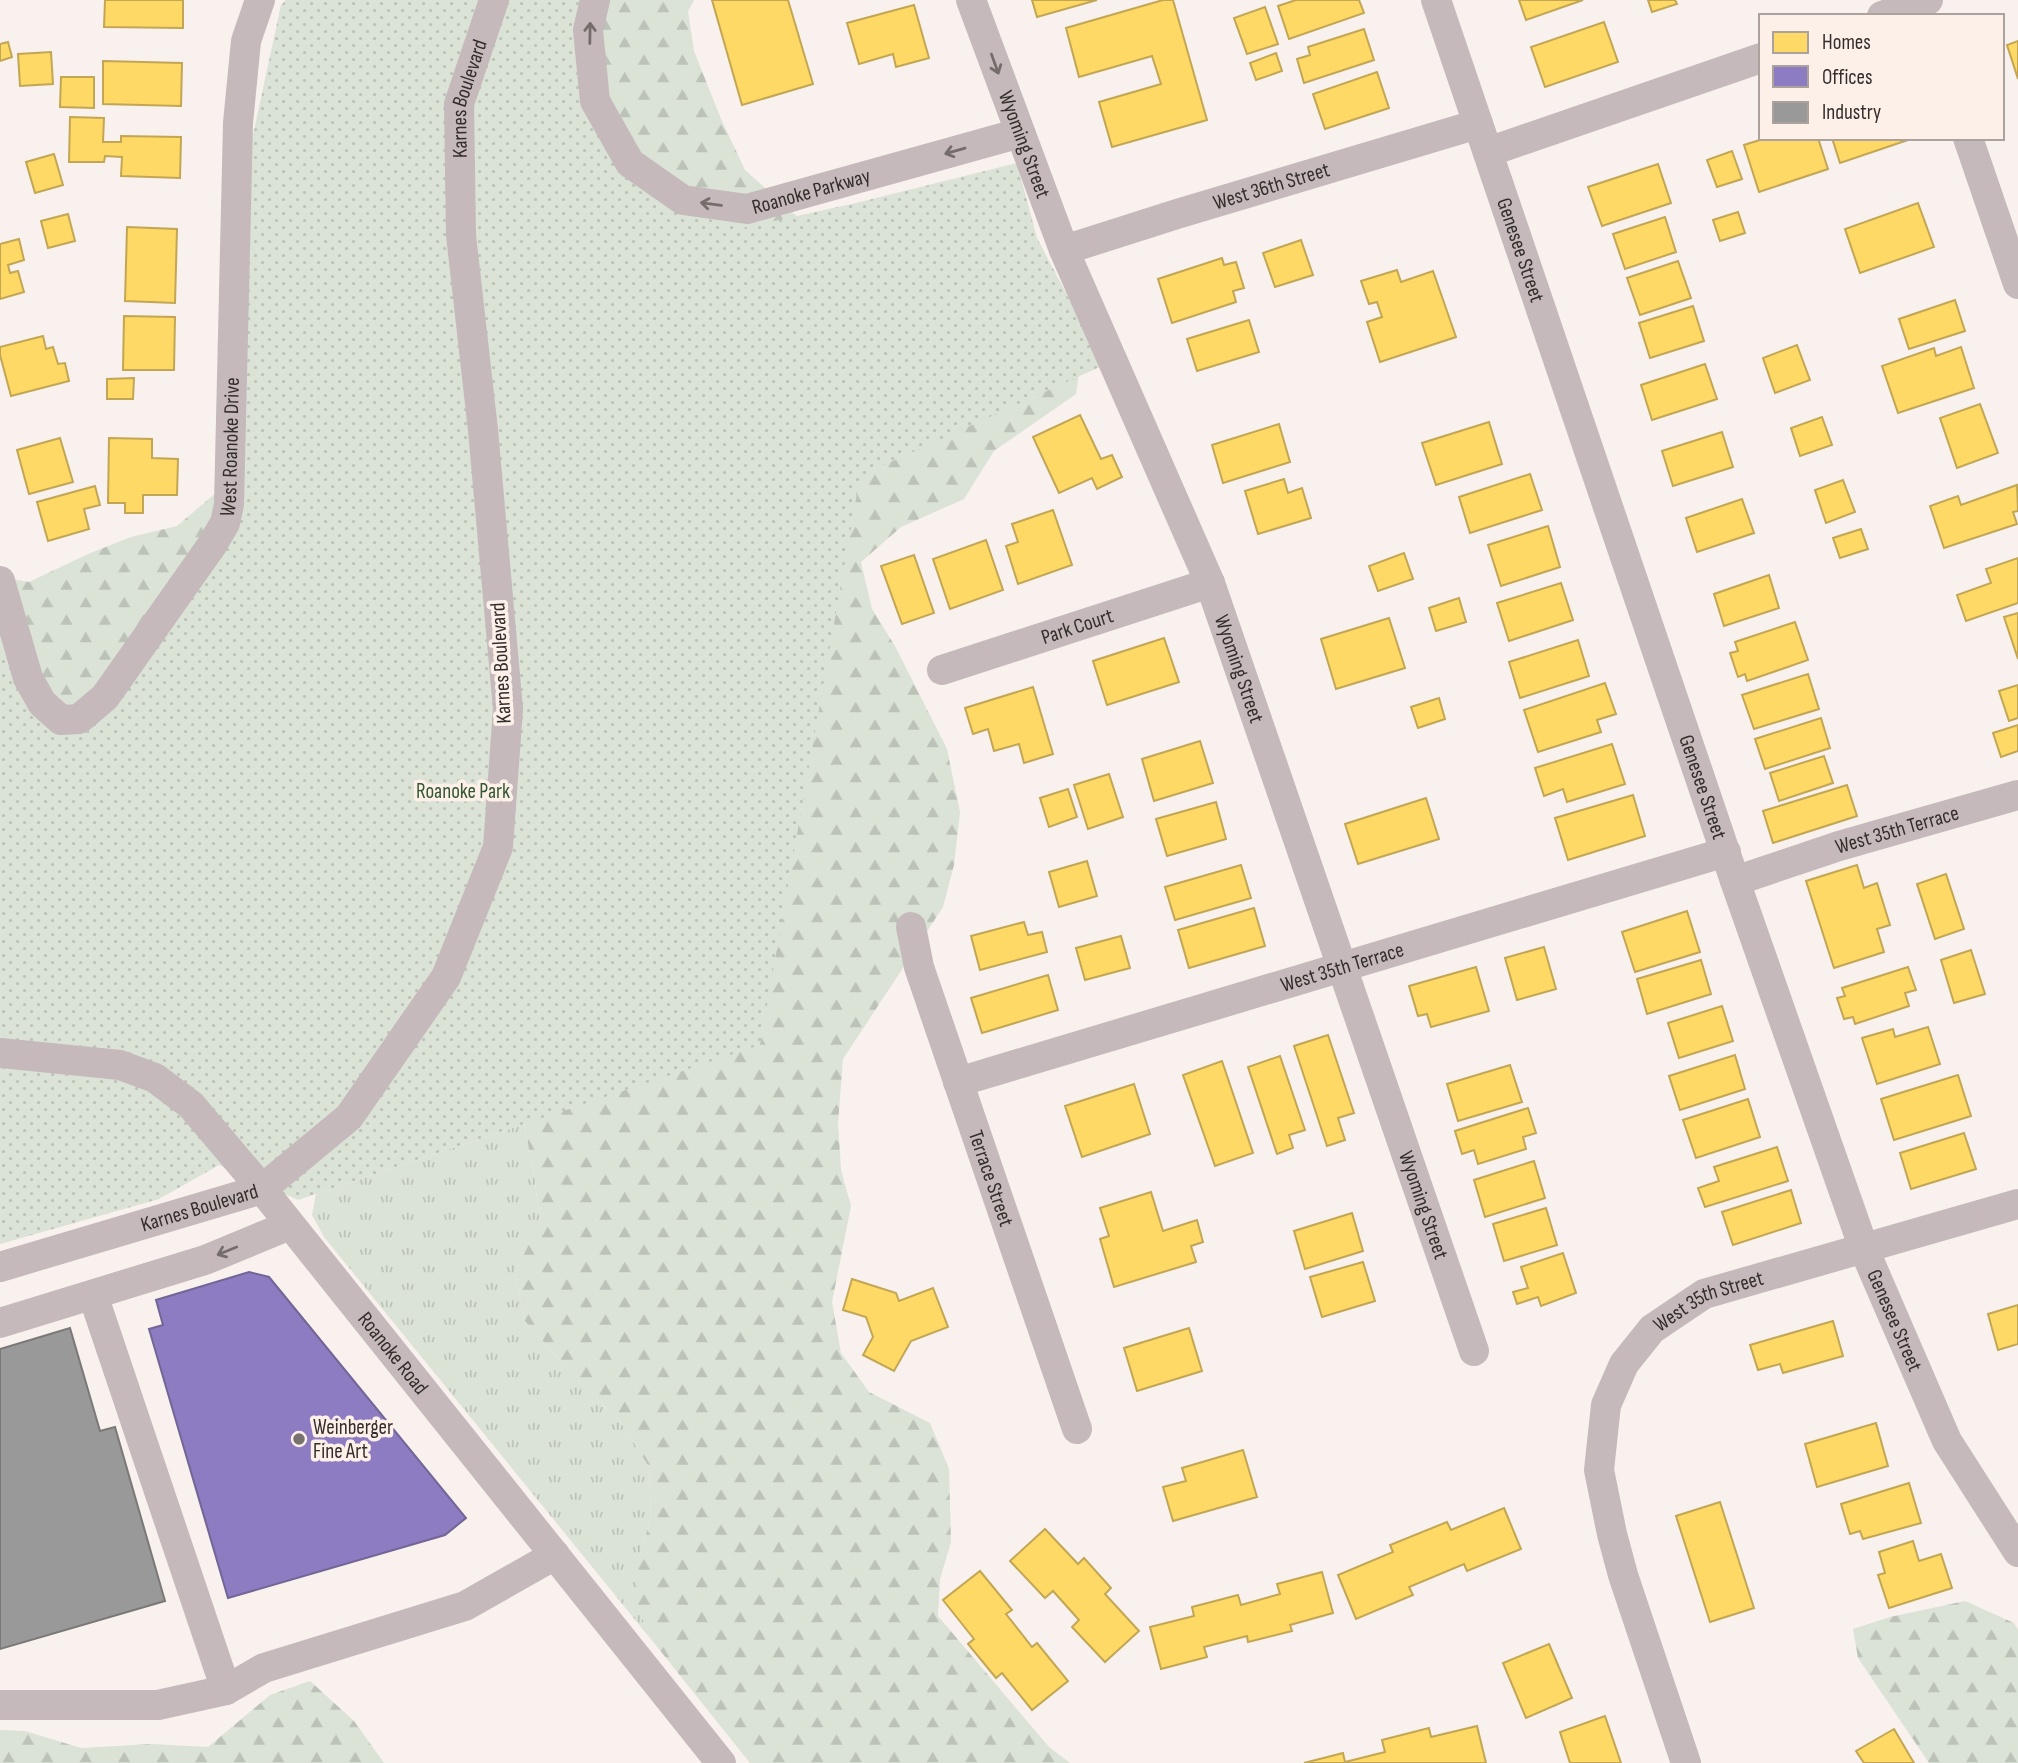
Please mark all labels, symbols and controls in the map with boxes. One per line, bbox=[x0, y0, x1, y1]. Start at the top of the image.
legend bbox=[1759, 14, 2004, 140]
one-way arrow bbox=[583, 22, 597, 45]
text: Homes bbox=[1822, 30, 1871, 55]
street label: Karnes Boulevard bbox=[446, 36, 492, 158]
one-way arrow bbox=[989, 52, 1002, 74]
text: Offices bbox=[1822, 65, 1873, 90]
street label: Wyoming Street bbox=[993, 87, 1056, 202]
text: Industry bbox=[1822, 100, 1881, 125]
one-way arrow bbox=[944, 146, 966, 159]
street label: West 36th Street bbox=[1210, 157, 1332, 215]
street label: Roanoke Parkway bbox=[749, 163, 873, 220]
street label: Genesee Street bbox=[1492, 195, 1550, 305]
one-way arrow bbox=[700, 197, 723, 210]
street label: West Roanoke Drive bbox=[214, 377, 244, 519]
street label: Karnes Boulevard bbox=[485, 602, 517, 724]
street label: Park Court bbox=[1038, 603, 1116, 650]
street label: Wyoming Street bbox=[1209, 611, 1270, 726]
street label: Genesee Street bbox=[1674, 731, 1732, 842]
park label: Roanoke Park bbox=[416, 779, 510, 804]
street label: West 35th Terrace bbox=[1832, 800, 1962, 859]
street label: West 35th Terrace bbox=[1278, 937, 1407, 997]
street label: Terrace Street bbox=[963, 1127, 1019, 1230]
street label: Wyoming Street bbox=[1394, 1148, 1454, 1262]
street label: Karnes Boulevard bbox=[138, 1178, 261, 1237]
one-way arrow bbox=[217, 1246, 238, 1259]
street label: West 35th Street bbox=[1649, 1265, 1766, 1337]
street label: Genesee Street bbox=[1862, 1266, 1928, 1375]
street label: Roanoke Road bbox=[353, 1307, 434, 1399]
place label: Weinberger Fine Art bbox=[313, 1415, 393, 1464]
marker: Weinberger Fine Art bbox=[291, 1431, 307, 1447]

